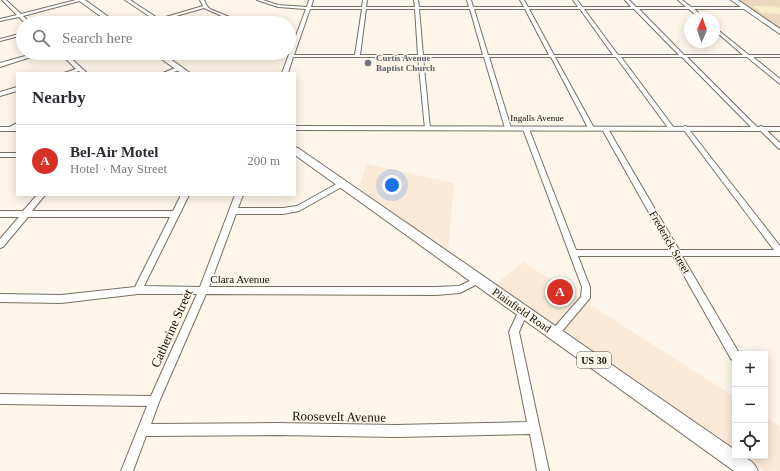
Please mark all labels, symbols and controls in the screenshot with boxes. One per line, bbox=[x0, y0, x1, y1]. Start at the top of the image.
north arrow bbox=[684, 12, 720, 48]
search box bbox=[16, 16, 296, 60]
icon: search bbox=[30, 27, 52, 49]
text: Search here bbox=[62, 30, 132, 46]
place label: Curtis Avenue Baptist Church bbox=[376, 53, 435, 73]
marker: Curtis Avenue Baptist Church bbox=[363, 58, 373, 68]
text: Nearby bbox=[32, 88, 86, 107]
street label: Ingalls Avenue bbox=[510, 113, 564, 123]
text: Bel-Air Motel bbox=[70, 144, 158, 160]
text: A bbox=[40, 153, 50, 168]
text: 200 m bbox=[247, 153, 280, 168]
text: Hotel · May Street bbox=[70, 161, 167, 176]
your location bbox=[382, 175, 402, 195]
street label: Frederick Street bbox=[647, 208, 693, 276]
street label: Clara Avenue bbox=[210, 273, 270, 285]
pin: A bbox=[547, 277, 573, 307]
street label: Plainfield Road bbox=[490, 285, 554, 335]
street label: Catherine Street bbox=[147, 286, 196, 370]
map controls bbox=[732, 351, 768, 459]
button: + bbox=[732, 351, 768, 387]
road number: US 30 bbox=[577, 352, 611, 368]
button: − bbox=[732, 387, 768, 423]
street label: Roosevelt Avenue bbox=[292, 408, 386, 425]
button: locate bbox=[732, 423, 768, 459]

